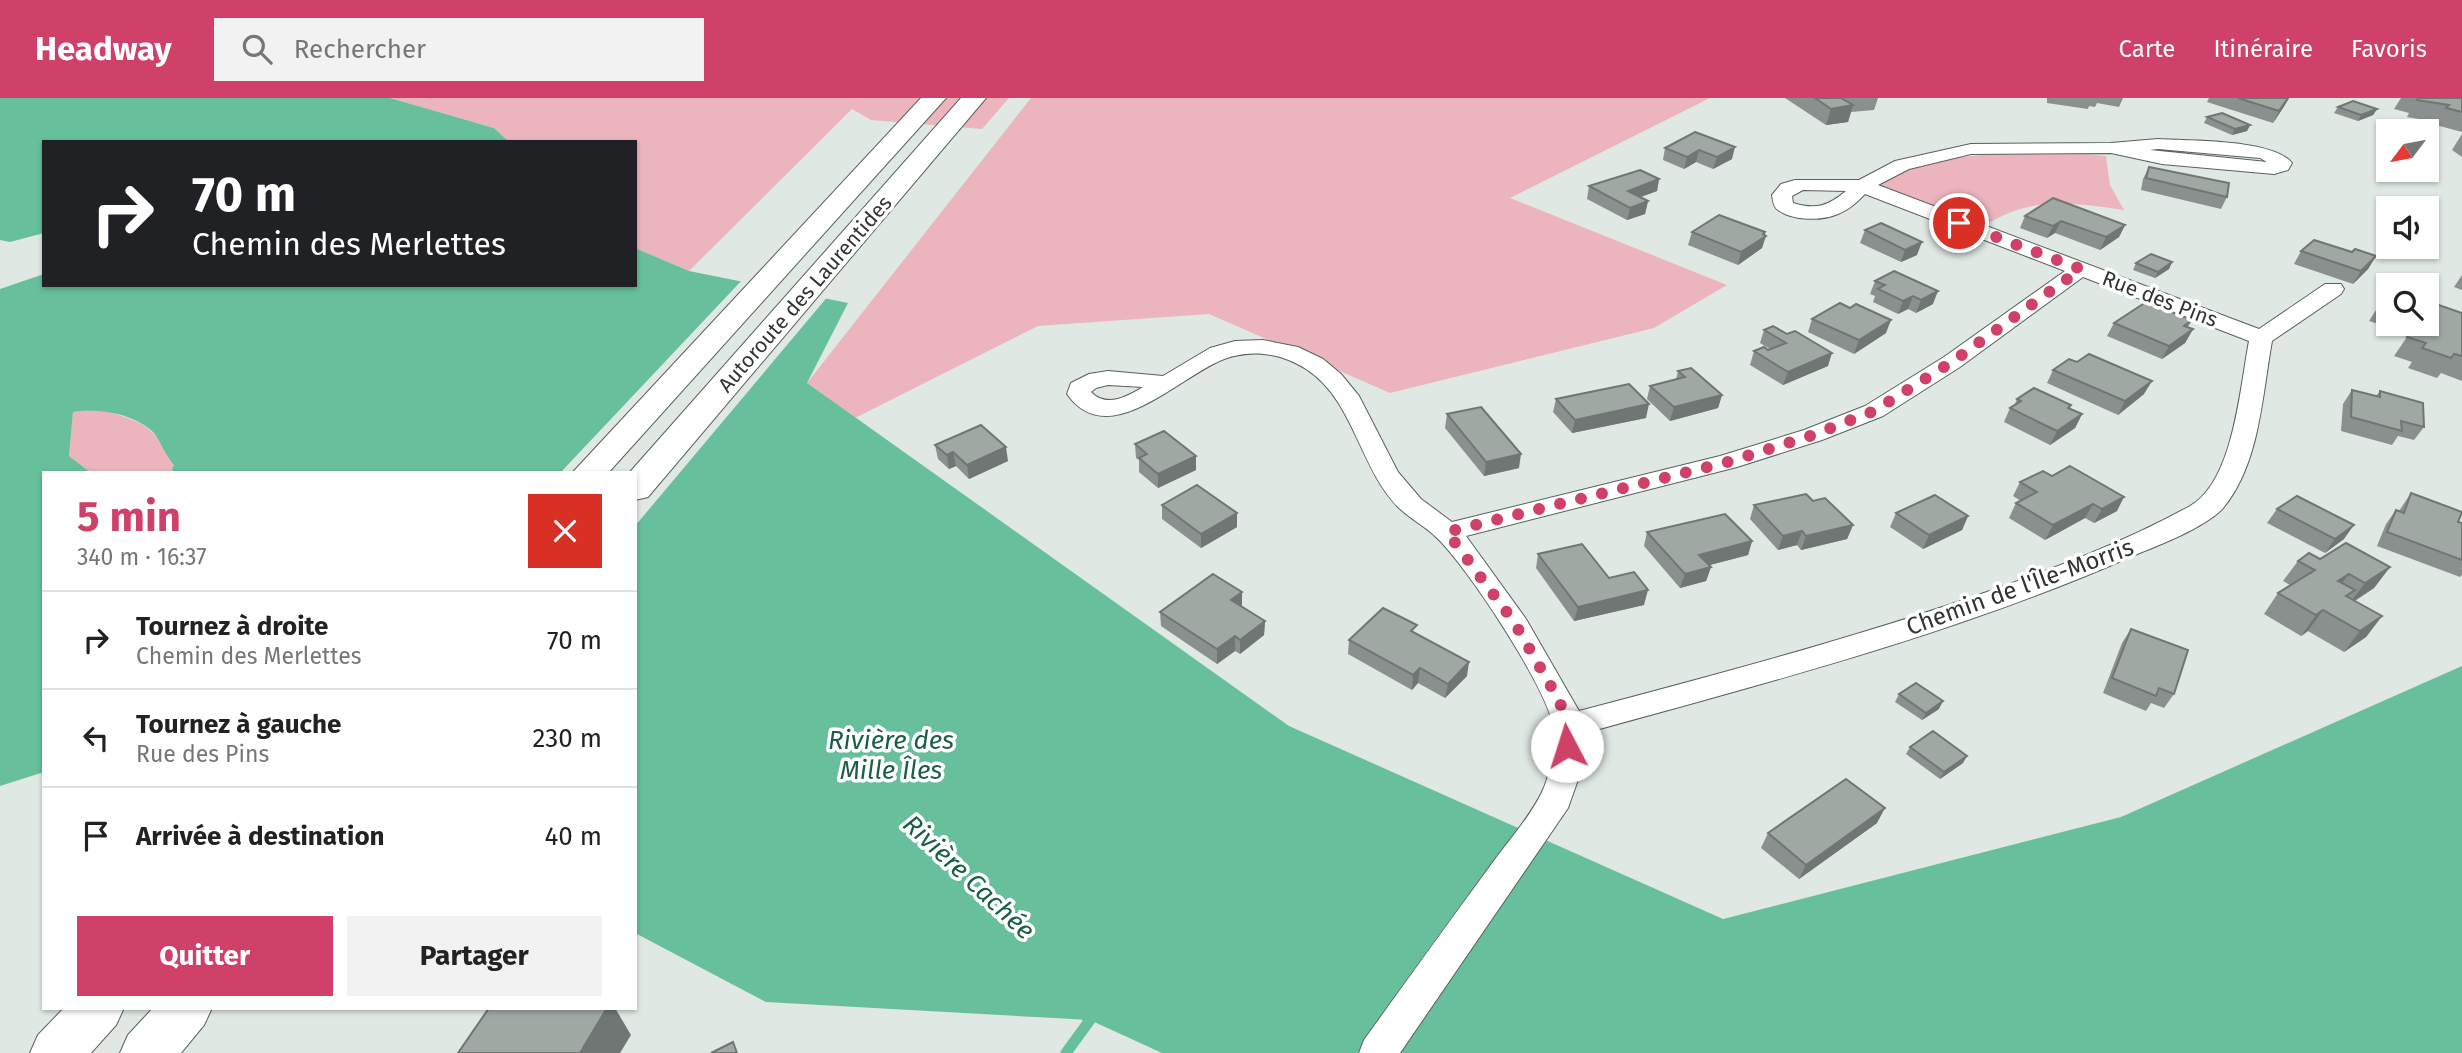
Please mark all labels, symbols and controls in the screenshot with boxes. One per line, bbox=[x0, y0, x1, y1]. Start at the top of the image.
search box bbox=[214, 18, 704, 81]
text: Headway bbox=[35, 29, 172, 69]
icon: search bbox=[238, 30, 276, 68]
text: Rechercher bbox=[294, 34, 426, 65]
text: Carte bbox=[2119, 35, 2175, 63]
text: Itinéraire bbox=[2213, 35, 2313, 63]
text: Favoris bbox=[2351, 35, 2427, 63]
north arrow bbox=[2376, 119, 2440, 182]
map controls bbox=[2376, 119, 2439, 336]
text: 70 m bbox=[192, 165, 296, 224]
icon: right bbox=[77, 168, 168, 259]
street label: Autoroute des Laurentides bbox=[713, 190, 898, 398]
pin bbox=[1929, 193, 1989, 253]
button: sound bbox=[2376, 196, 2439, 259]
icon: arrive bbox=[1940, 204, 1978, 242]
text: Chemin des Merlettes bbox=[192, 225, 506, 263]
street label: Rue des Pins bbox=[2099, 265, 2222, 333]
button: search bbox=[2376, 273, 2439, 336]
text: 5 min bbox=[77, 492, 181, 542]
button: close bbox=[528, 494, 602, 568]
street label: Chemin de l'Île-Morris bbox=[1903, 533, 2137, 641]
text: 340 m · 16:37 bbox=[77, 543, 206, 571]
text: Tournez à droite bbox=[136, 611, 328, 642]
icon: right bbox=[77, 621, 115, 659]
text: 70 m bbox=[547, 625, 602, 656]
text: Chemin des Merlettes bbox=[136, 642, 362, 670]
text: Tournez à gauche bbox=[136, 709, 341, 740]
position arrow bbox=[1530, 709, 1604, 783]
icon: left bbox=[77, 719, 115, 757]
text: 230 m bbox=[533, 723, 602, 754]
water label: Rivière des Mille Îles bbox=[828, 725, 954, 786]
text: Rue des Pins bbox=[136, 740, 269, 768]
water label: Rivière Cachée bbox=[897, 809, 1041, 946]
icon: arrive bbox=[77, 817, 115, 855]
text: Arrivée à destination bbox=[136, 821, 385, 852]
text: 40 m bbox=[544, 821, 602, 852]
button: Quitter bbox=[77, 916, 333, 996]
button: Partager bbox=[347, 916, 602, 996]

